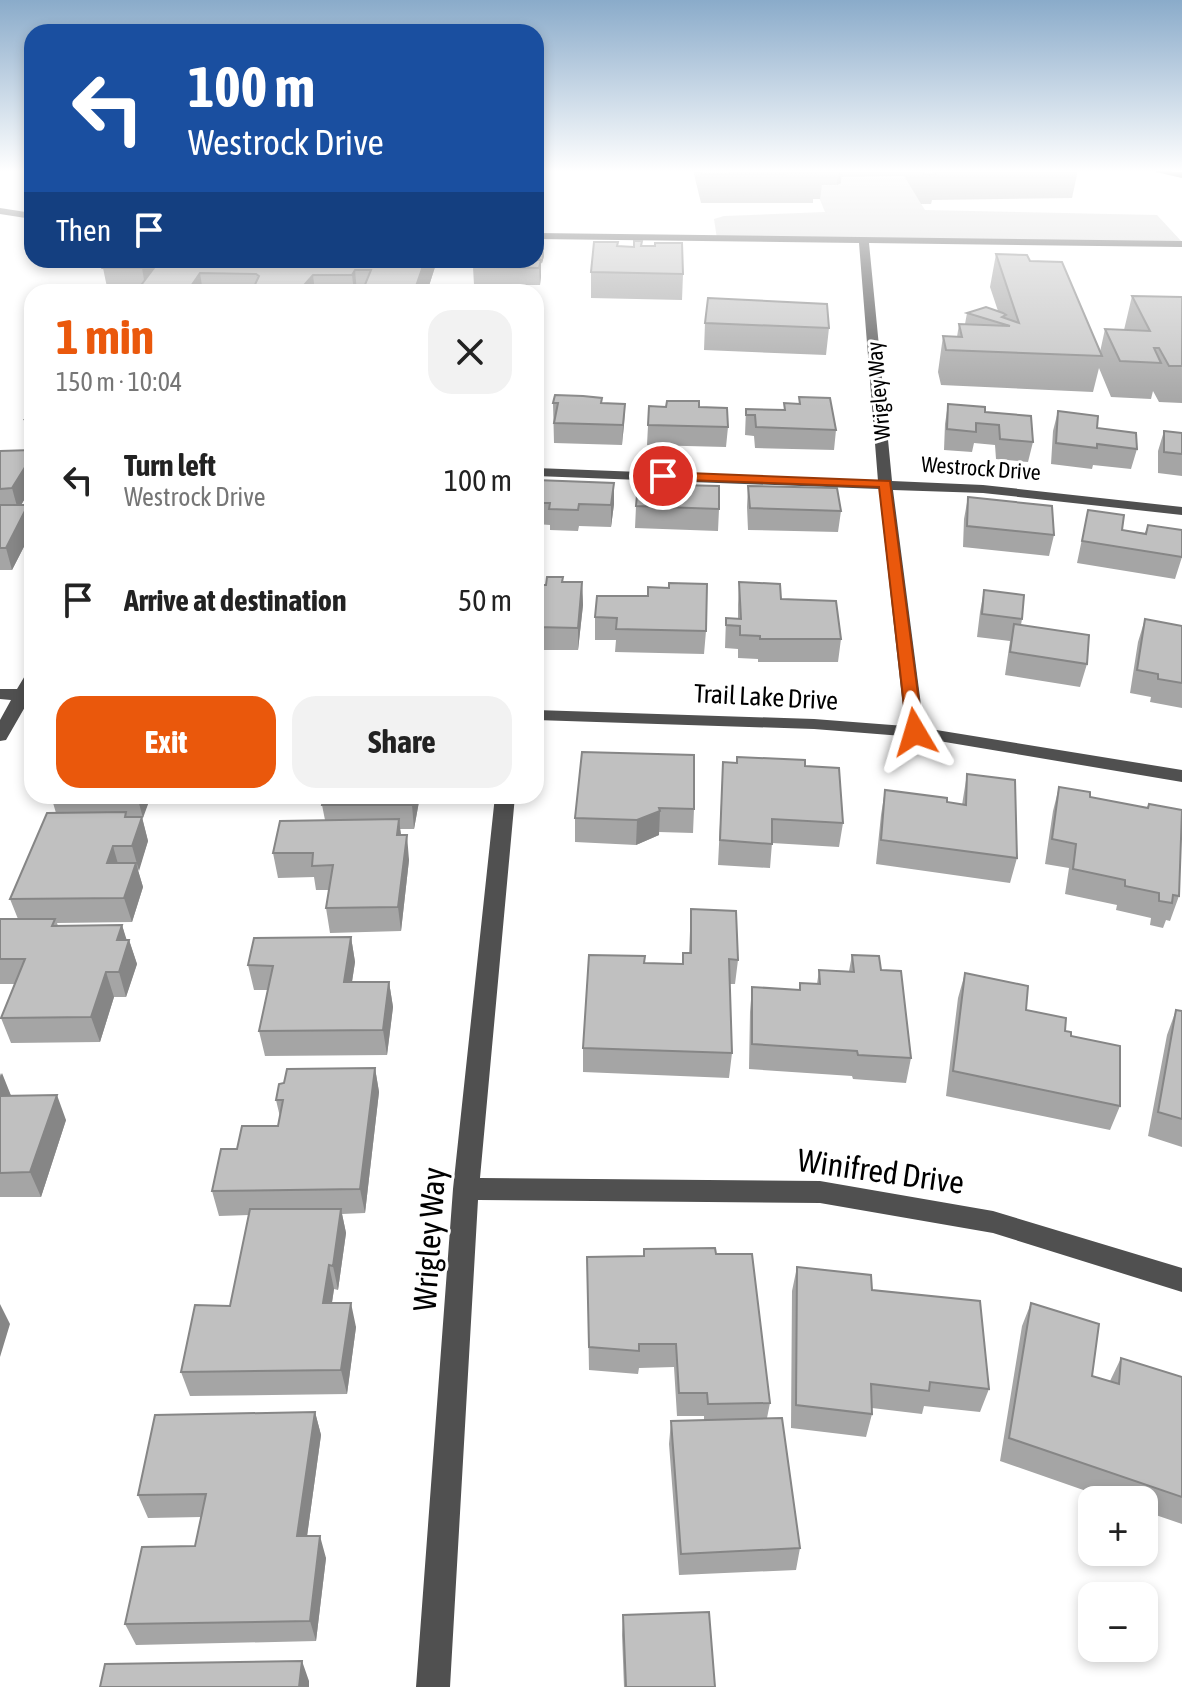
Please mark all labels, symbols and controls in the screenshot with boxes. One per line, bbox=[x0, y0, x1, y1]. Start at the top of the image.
text: 100 m bbox=[188, 55, 315, 119]
icon: left bbox=[56, 56, 160, 160]
text: Westrock Drive bbox=[188, 121, 384, 163]
icon: arrive bbox=[127, 208, 171, 252]
text: Then bbox=[56, 213, 111, 247]
text: 1 min bbox=[56, 309, 154, 364]
button: close bbox=[428, 310, 512, 394]
street label: Wrigley Way bbox=[861, 341, 895, 441]
text: 150 m · 10:04 bbox=[56, 367, 182, 397]
pin bbox=[629, 442, 697, 510]
text: Turn left bbox=[124, 448, 216, 482]
street label: Westrock Drive bbox=[920, 451, 1042, 485]
icon: arrive bbox=[641, 454, 685, 498]
icon: left bbox=[56, 458, 100, 502]
text: 100 m bbox=[444, 463, 512, 497]
text: Westrock Drive bbox=[124, 482, 266, 512]
icon: arrive bbox=[56, 578, 100, 622]
text: Arrive at destination bbox=[124, 583, 346, 617]
text: 50 m bbox=[458, 583, 512, 617]
street label: Trail Lake Drive bbox=[693, 678, 839, 716]
position arrow bbox=[873, 690, 957, 774]
button: Exit bbox=[56, 696, 276, 788]
button: Share bbox=[292, 696, 512, 788]
street label: Winifred Drive bbox=[795, 1141, 967, 1201]
street label: Wrigley Way bbox=[406, 1166, 452, 1312]
map controls bbox=[1078, 1486, 1158, 1662]
button: + bbox=[1078, 1486, 1158, 1566]
button: − bbox=[1078, 1582, 1158, 1662]

